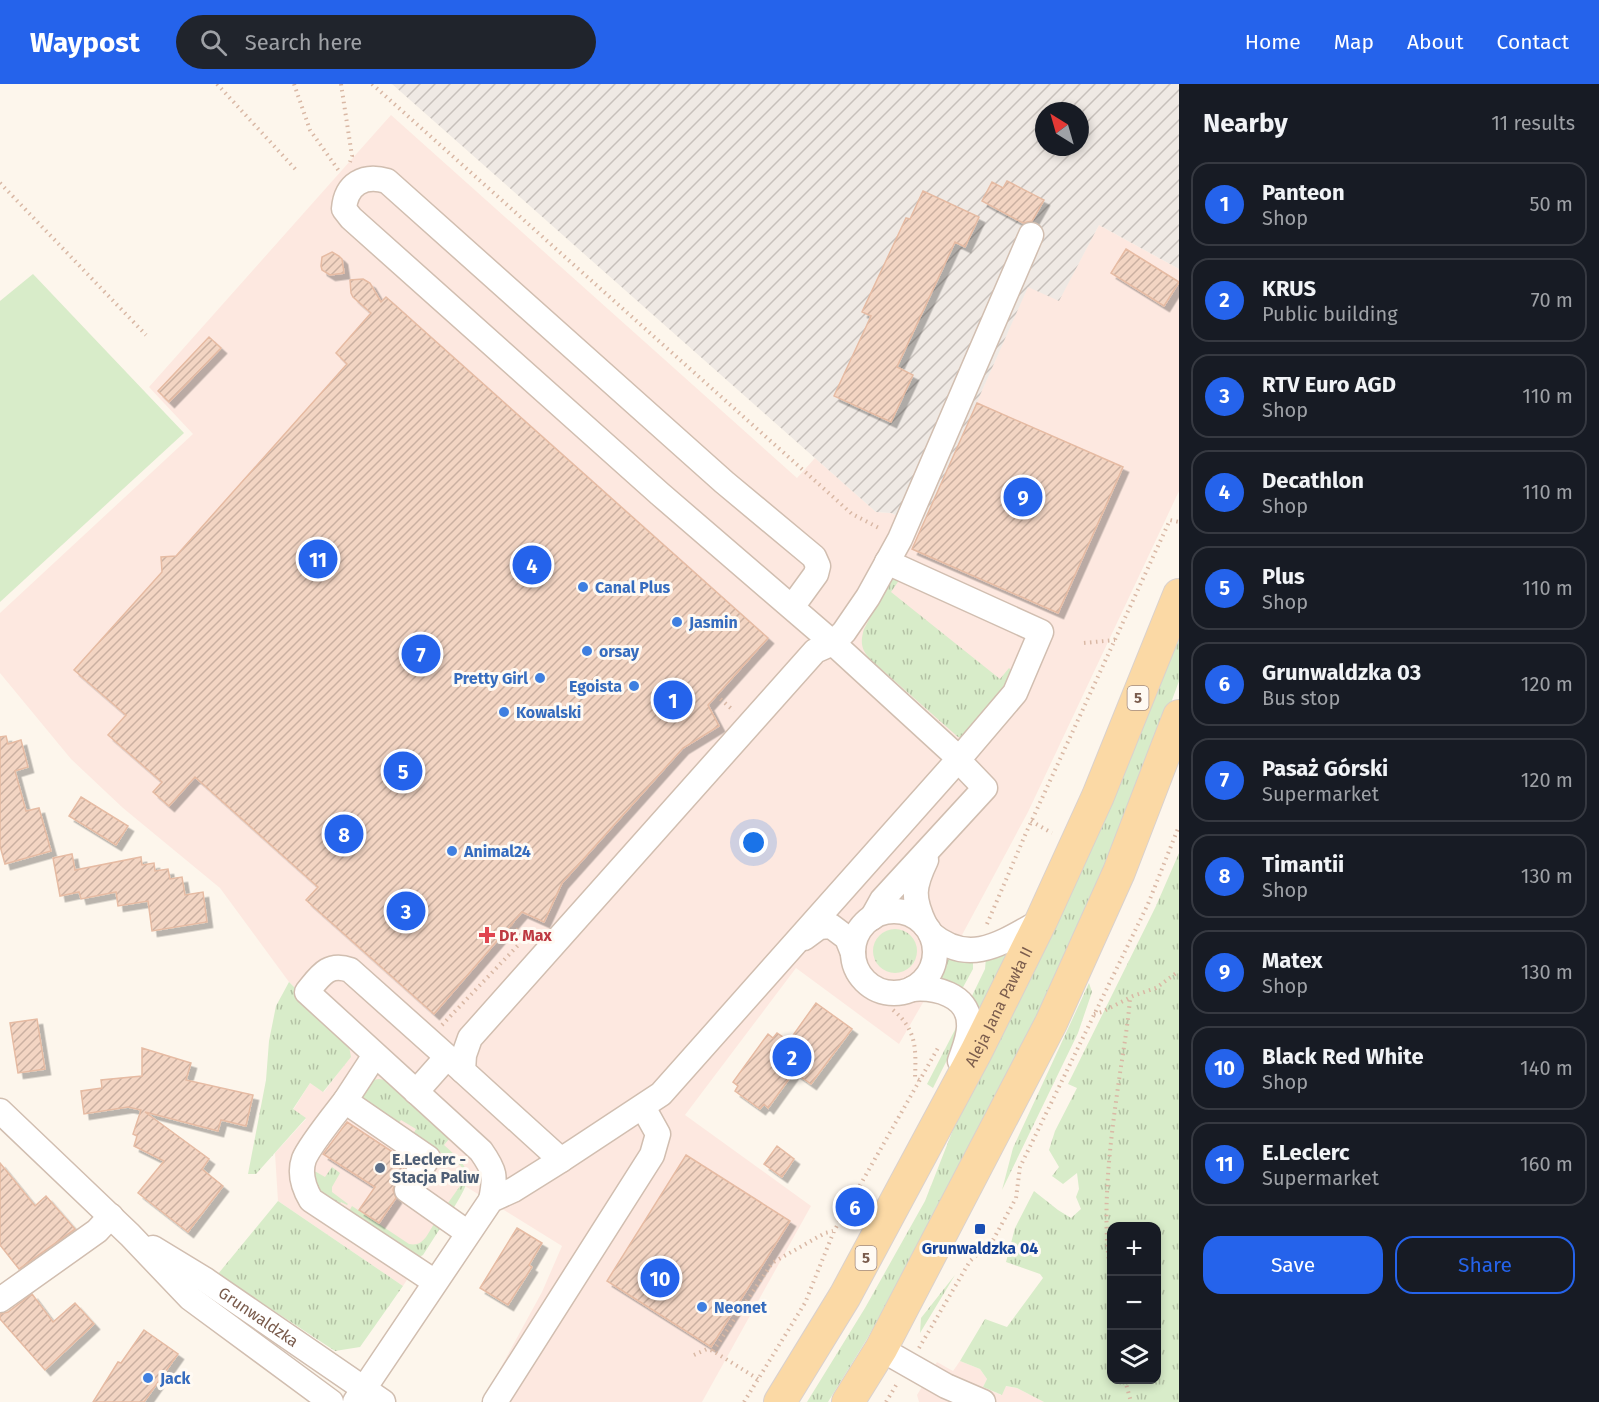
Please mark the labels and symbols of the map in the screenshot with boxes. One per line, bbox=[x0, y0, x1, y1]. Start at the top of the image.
north arrow bbox=[1035, 102, 1089, 156]
pin: 9 bbox=[1004, 474, 1042, 520]
pin: 11 bbox=[298, 536, 338, 582]
pin: 4 bbox=[512, 542, 552, 588]
place label: Canal Plus bbox=[595, 578, 671, 597]
marker: Canal Plus bbox=[576, 580, 590, 594]
place label: Jasmin bbox=[688, 613, 738, 632]
marker: Jasmin bbox=[670, 615, 684, 629]
pin: 7 bbox=[402, 632, 440, 676]
place label: orsay bbox=[599, 642, 640, 661]
marker: orsay bbox=[580, 644, 594, 658]
place label: Pretty Girl bbox=[454, 669, 528, 688]
marker: Pretty Girl bbox=[533, 671, 547, 685]
place label: Egoista bbox=[569, 677, 622, 696]
pin: 1 bbox=[654, 678, 692, 722]
marker: Egoista bbox=[627, 679, 641, 693]
road number: 5 bbox=[1128, 686, 1148, 710]
place label: Kowalski bbox=[516, 703, 581, 722]
marker: Kowalski bbox=[497, 705, 511, 719]
pin: 5 bbox=[384, 748, 422, 794]
pin: 8 bbox=[324, 812, 364, 856]
your location bbox=[739, 828, 768, 857]
place label: Animal24 bbox=[463, 842, 531, 861]
marker: Animal24 bbox=[445, 844, 459, 858]
pin: 3 bbox=[386, 888, 426, 934]
place label: Dr. Max bbox=[499, 926, 553, 945]
marker: Dr. Max bbox=[480, 928, 494, 942]
street label: Aleja Jana Pawła II bbox=[961, 944, 1037, 1070]
pin: 2 bbox=[772, 1034, 812, 1080]
place label: E.Leclerc - Stacja Paliw bbox=[392, 1150, 479, 1187]
marker: E.Leclerc - Stacja Paliw bbox=[373, 1161, 387, 1175]
pin: 6 bbox=[836, 1184, 874, 1230]
marker: Grunwaldzka 04 bbox=[973, 1222, 987, 1236]
place label: Grunwaldzka 04 bbox=[922, 1239, 1038, 1258]
road number: 5 bbox=[856, 1246, 876, 1270]
pin: 10 bbox=[640, 1256, 680, 1300]
street label: Grunwaldzka bbox=[215, 1283, 302, 1351]
place label: Neonet bbox=[714, 1298, 768, 1317]
marker: Neonet bbox=[695, 1300, 709, 1314]
place label: Jack bbox=[159, 1369, 191, 1388]
marker: Jack bbox=[141, 1371, 155, 1385]

